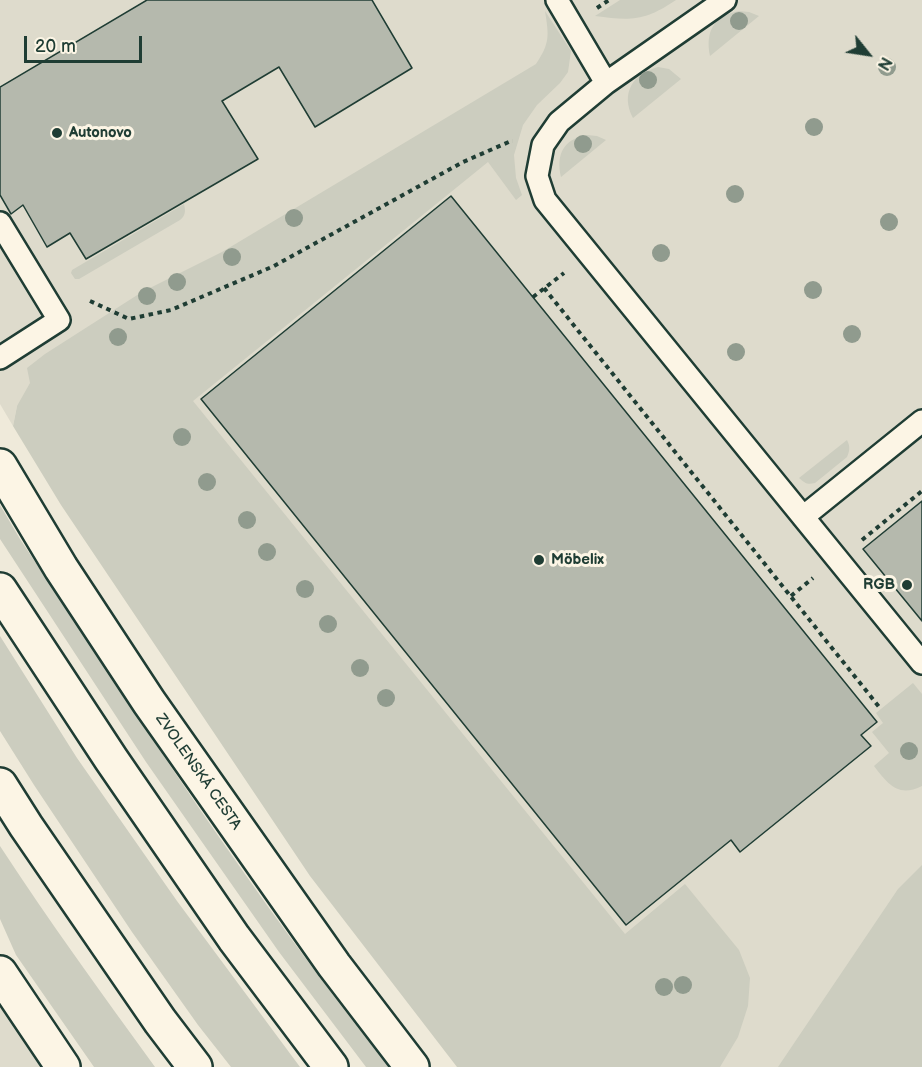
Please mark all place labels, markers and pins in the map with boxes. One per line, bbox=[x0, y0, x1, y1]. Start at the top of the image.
place label: Autonovo bbox=[69, 124, 132, 142]
marker: Autonovo bbox=[50, 126, 64, 140]
place label: Möbelix bbox=[551, 551, 604, 569]
marker: Möbelix bbox=[532, 553, 546, 567]
place label: RGB bbox=[863, 576, 895, 594]
marker: RGB bbox=[900, 578, 914, 592]

